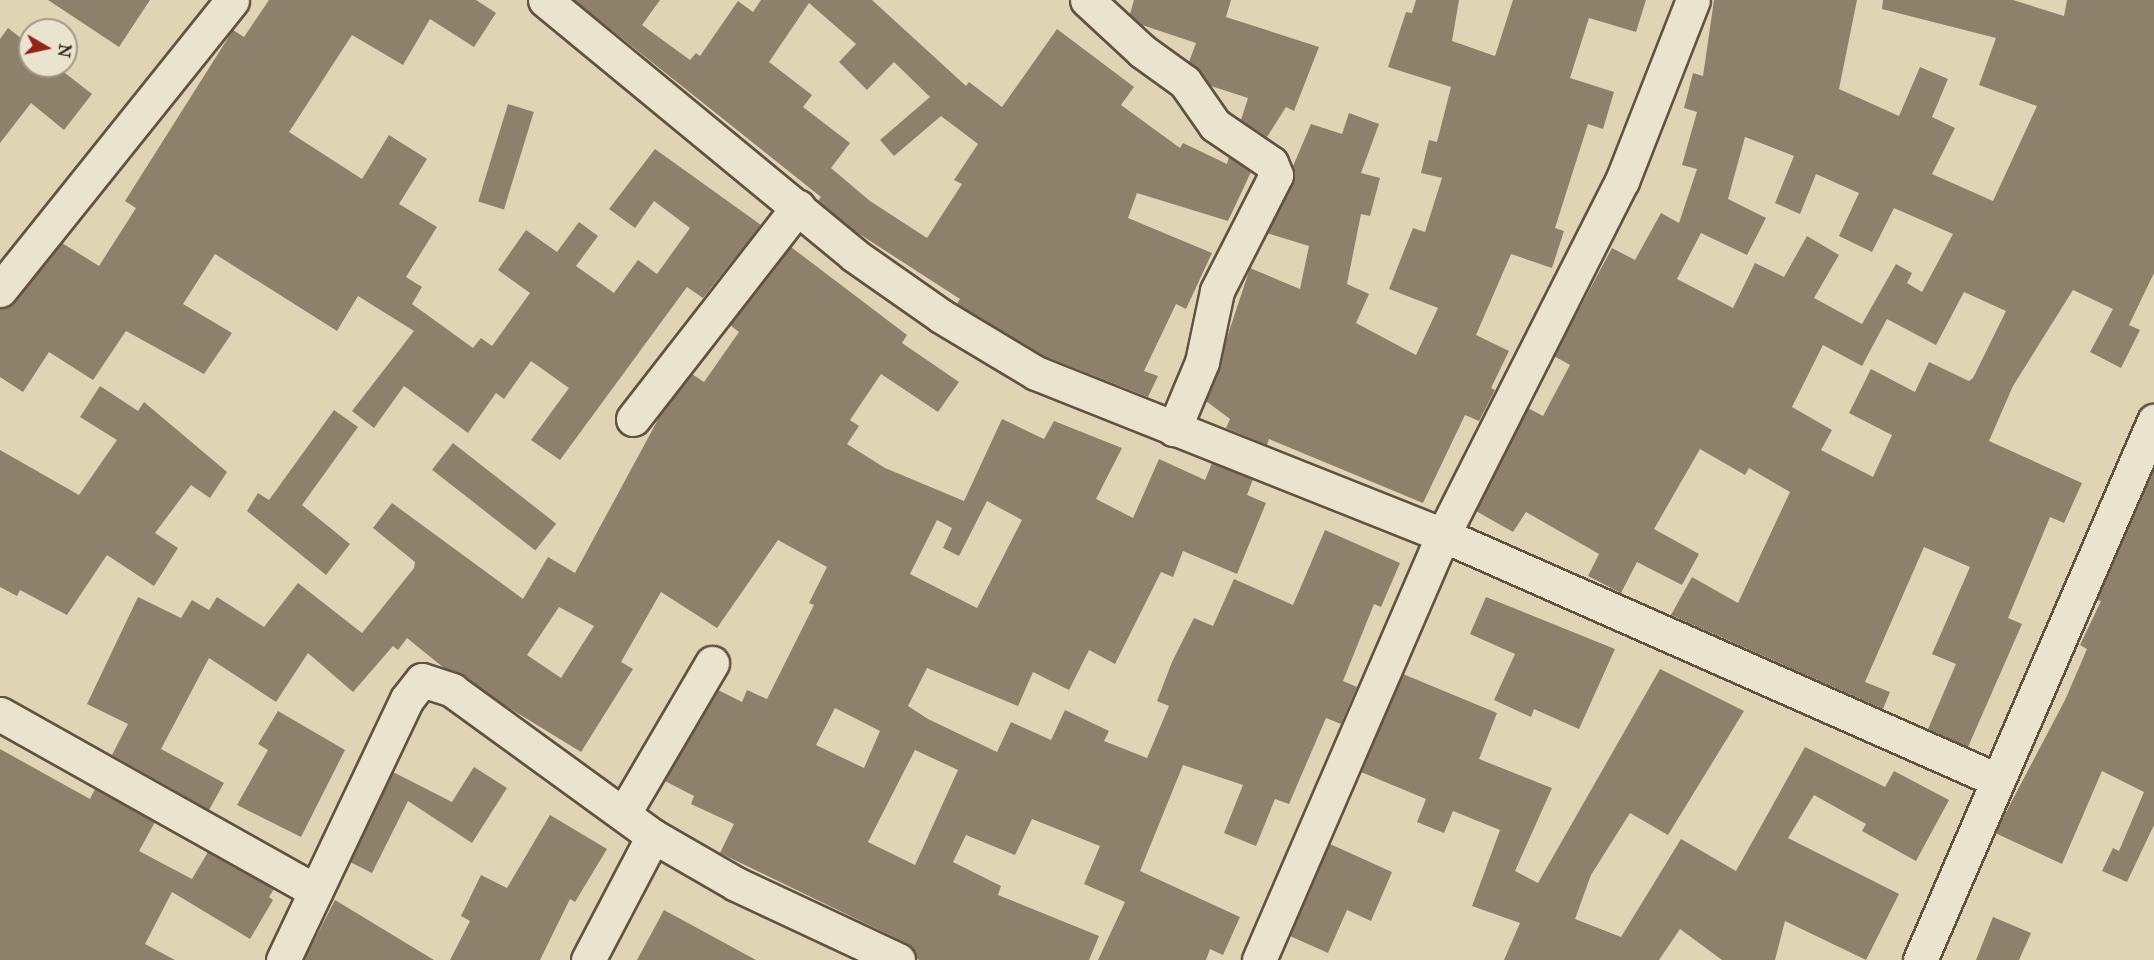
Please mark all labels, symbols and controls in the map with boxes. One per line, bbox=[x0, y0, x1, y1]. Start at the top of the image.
north arrow bbox=[18, 18, 78, 78]
text: N bbox=[54, 42, 75, 59]

